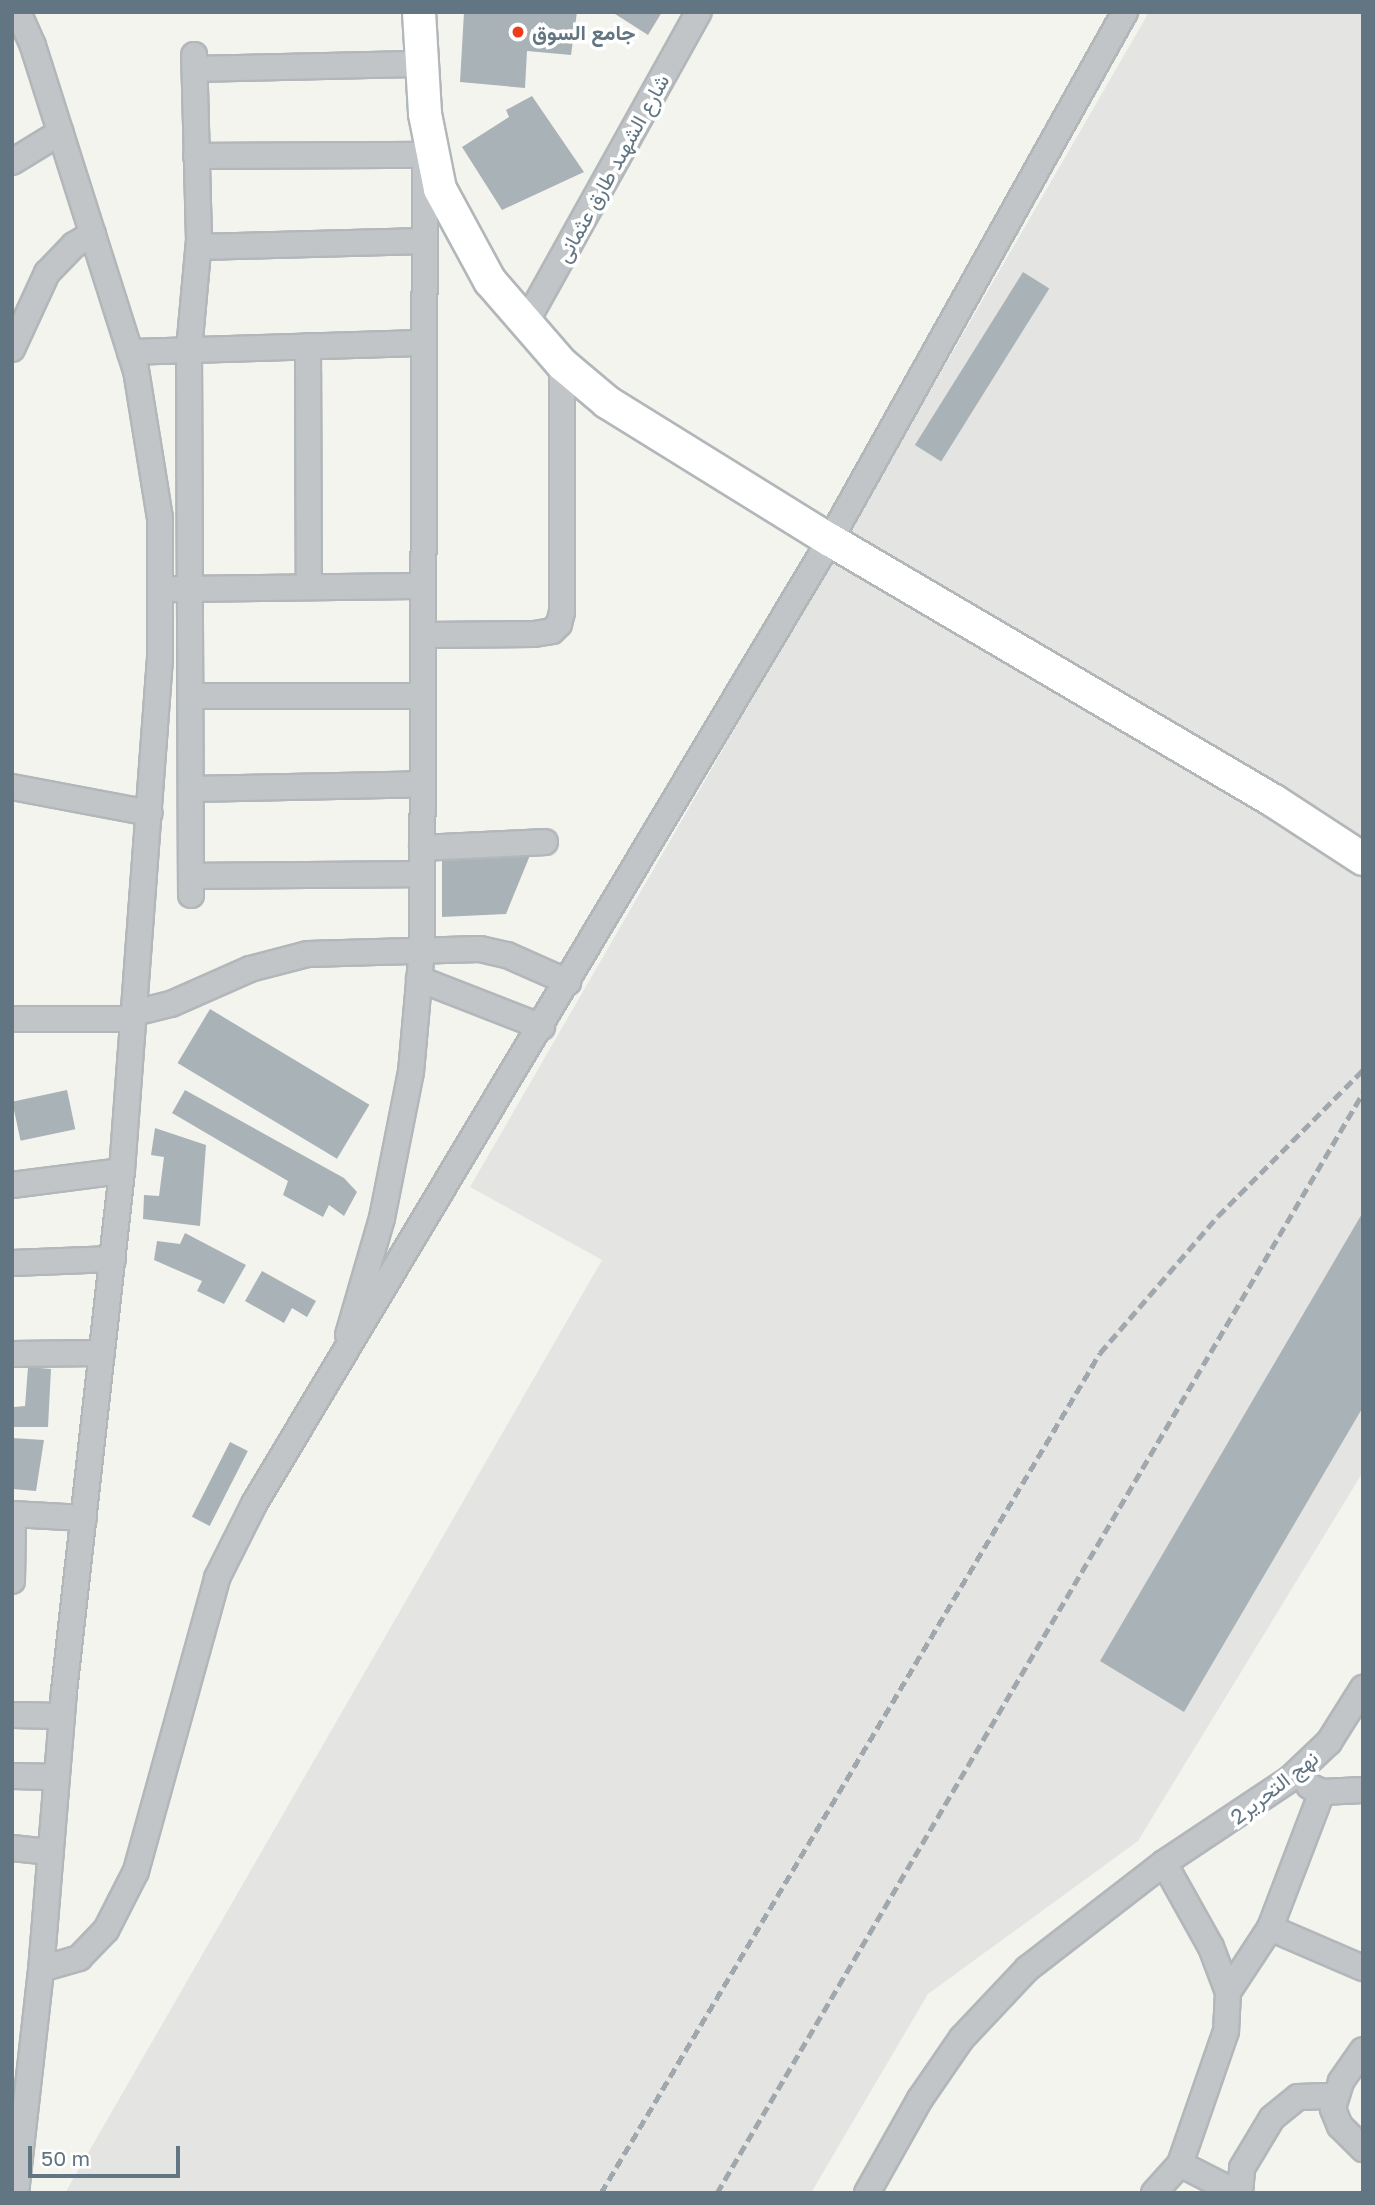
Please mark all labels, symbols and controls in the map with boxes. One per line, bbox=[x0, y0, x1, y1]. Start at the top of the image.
place label: جامع السوق bbox=[532, 19, 635, 45]
marker: جامع السوق bbox=[510, 24, 526, 40]
street label: شارع الشهىد طارق عثمانى bbox=[550, 70, 674, 266]
street label: نهج التحرير2 bbox=[1225, 1745, 1323, 1829]
scale bar bbox=[32, 2132, 184, 2176]
text: 50 m bbox=[41, 2145, 90, 2171]

